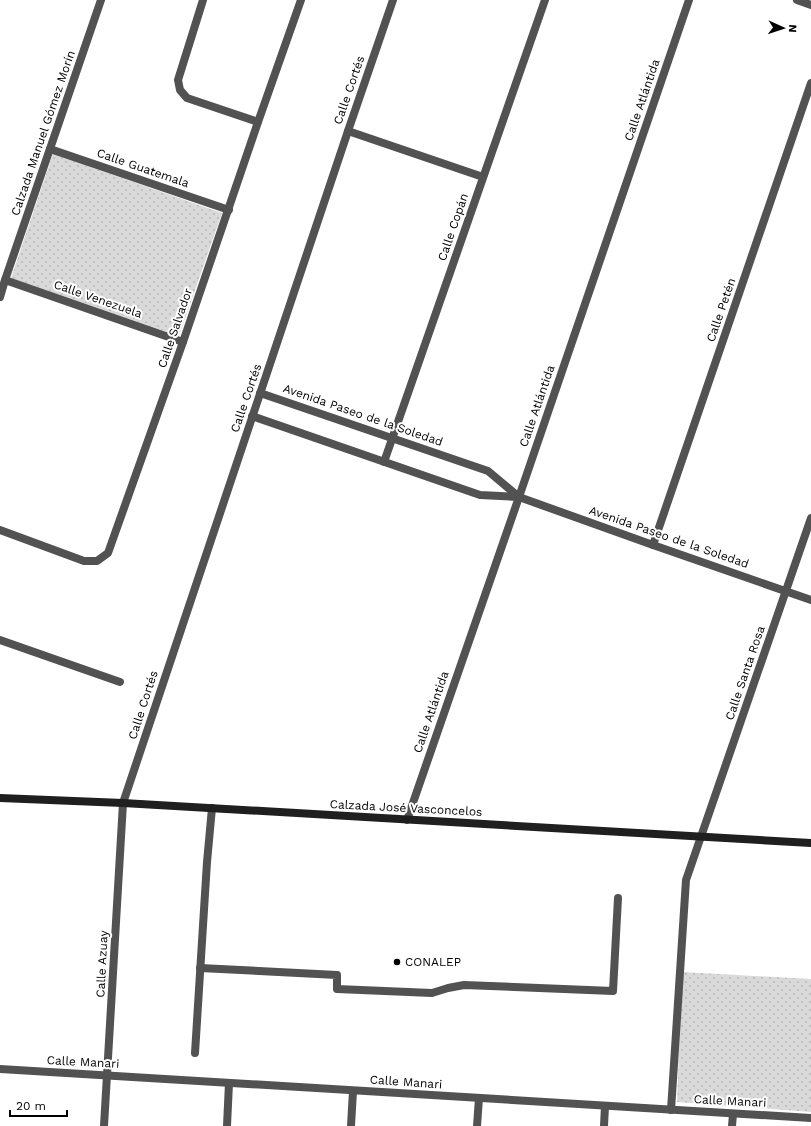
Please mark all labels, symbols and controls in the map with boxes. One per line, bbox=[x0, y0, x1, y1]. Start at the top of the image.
north arrow bbox=[763, 8, 803, 48]
text: N bbox=[786, 24, 799, 33]
street label: Calzada Manuel Gómez Morín bbox=[8, 49, 78, 217]
street label: Calle Cortés bbox=[331, 54, 367, 126]
street label: Calle Atlántida bbox=[621, 57, 663, 143]
street label: Calle Guatemala bbox=[95, 146, 191, 190]
street label: Calle Copán bbox=[435, 191, 471, 263]
street label: Calle Petén bbox=[704, 276, 738, 344]
street label: Calle Venezuela bbox=[52, 277, 144, 321]
street label: Calle Salvador bbox=[155, 286, 195, 370]
street label: Calle Cortés bbox=[228, 362, 264, 434]
street label: Calle Atlántida bbox=[516, 363, 558, 449]
street label: Avenida Paseo de la Soledad bbox=[281, 381, 445, 449]
street label: Avenida Paseo de la Soledad bbox=[587, 503, 751, 571]
street label: Calle Santa Rosa bbox=[722, 624, 768, 722]
street label: Calle Cortés bbox=[125, 669, 161, 741]
street label: Calle Atlántida bbox=[410, 669, 452, 755]
street label: Calzada José Vasconcelos bbox=[329, 797, 483, 819]
street label: Calle Azuay bbox=[93, 929, 111, 998]
place label: CONALEP bbox=[405, 955, 461, 969]
marker: CONALEP bbox=[392, 957, 402, 967]
street label: Calle Manari bbox=[46, 1053, 120, 1071]
street label: Calle Manari bbox=[369, 1072, 443, 1092]
scale bar bbox=[10, 1092, 67, 1118]
street label: Calle Manari bbox=[693, 1092, 767, 1110]
text: 20 m bbox=[16, 1099, 46, 1113]

